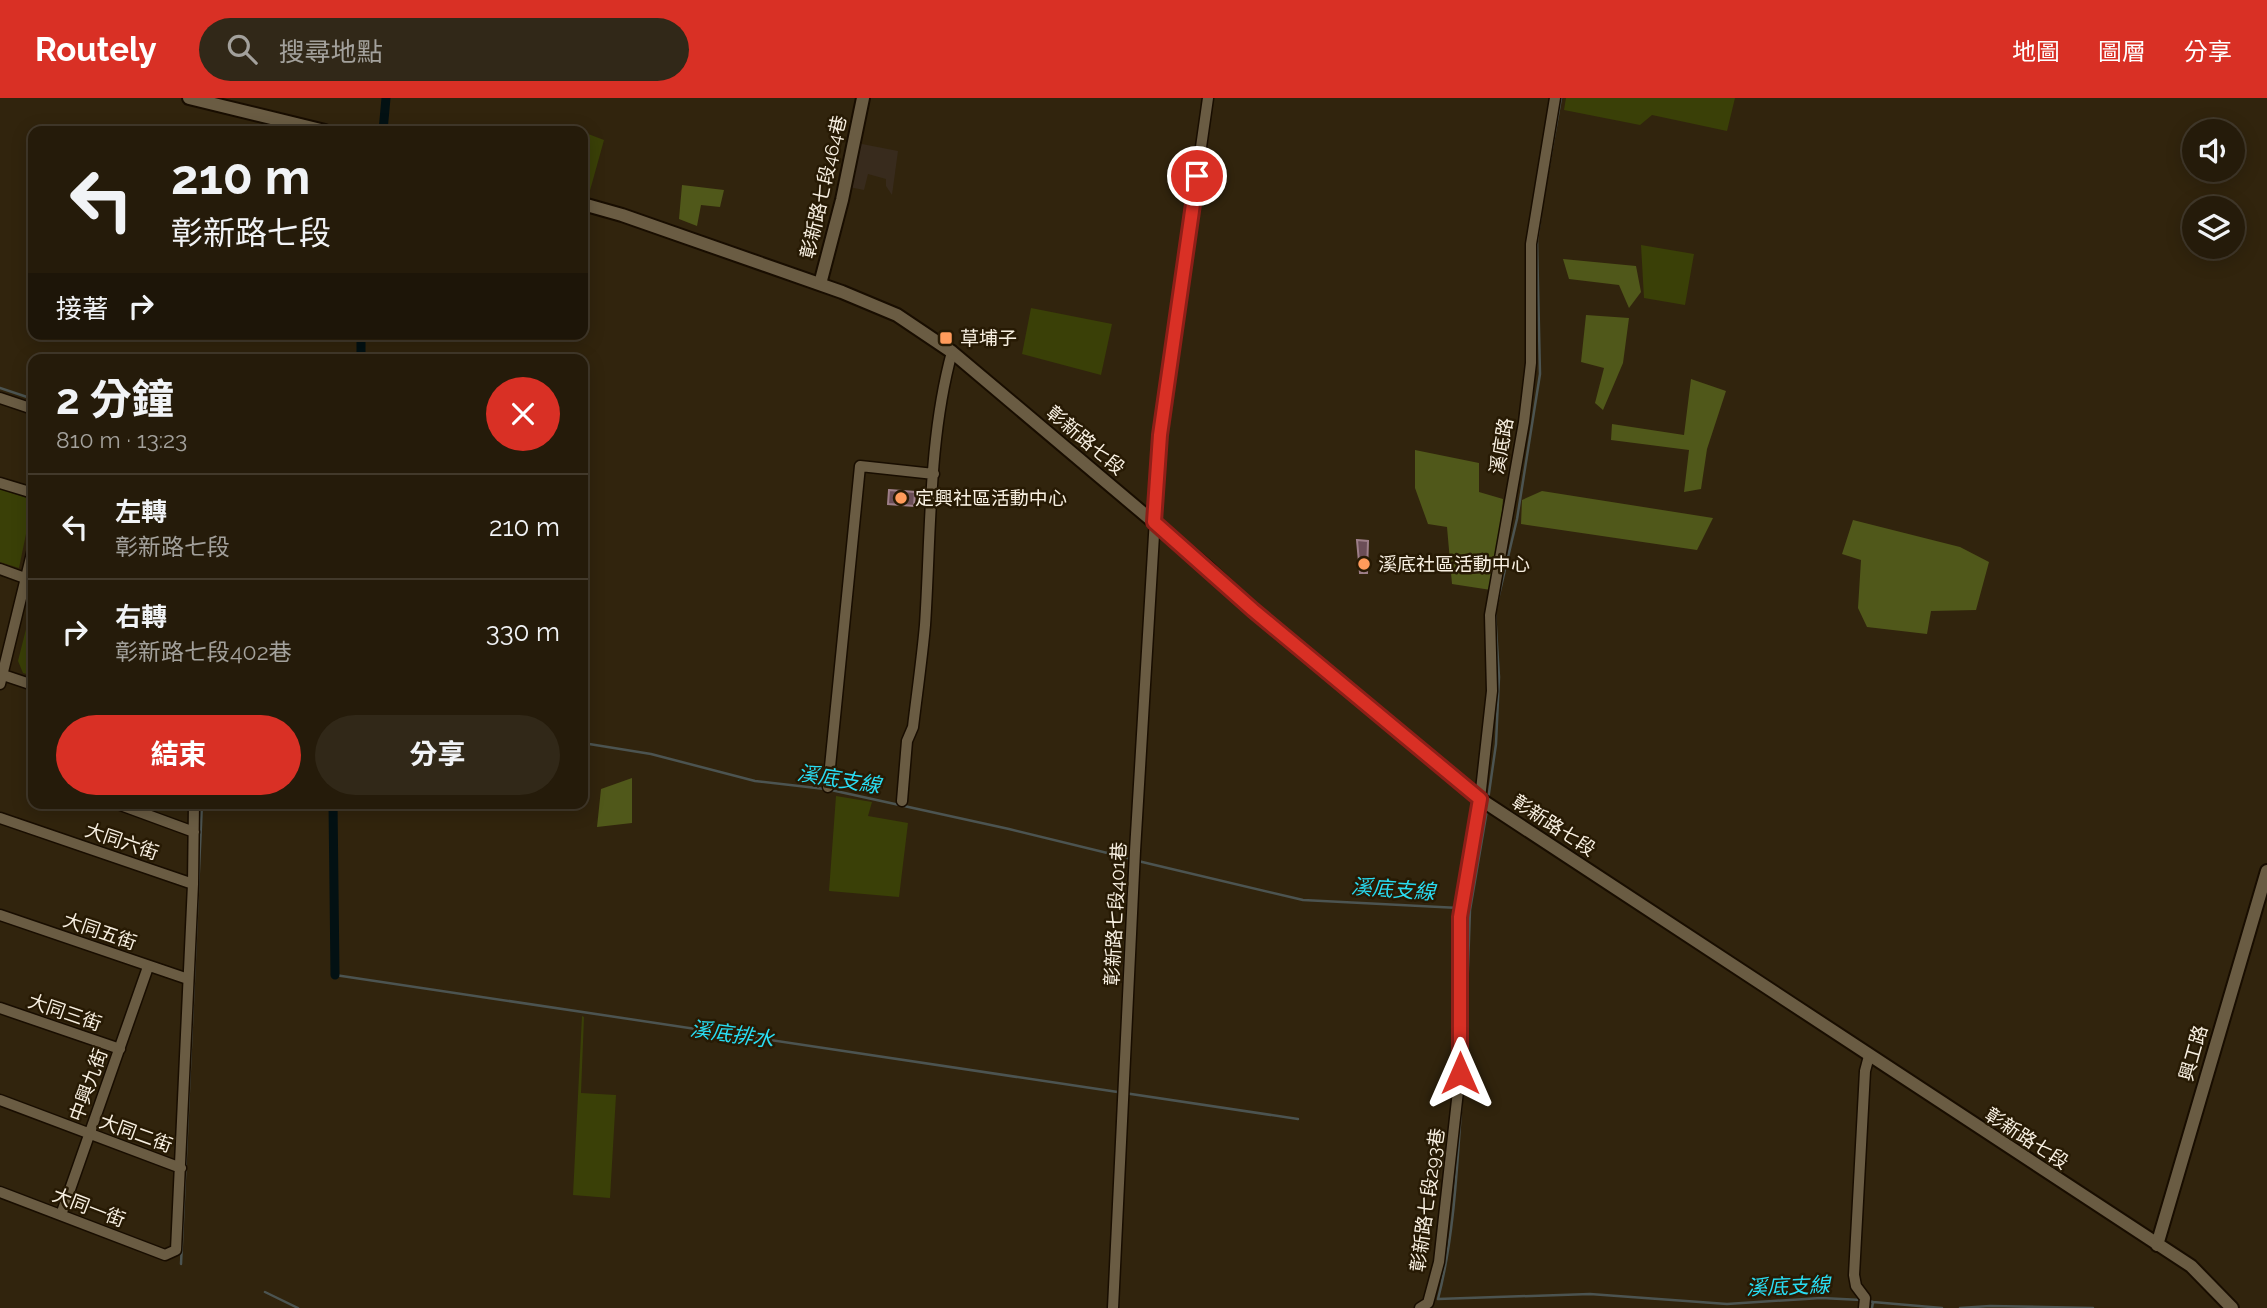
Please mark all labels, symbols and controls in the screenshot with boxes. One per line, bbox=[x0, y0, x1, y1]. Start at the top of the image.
search box bbox=[199, 18, 689, 81]
text: Routely bbox=[35, 30, 157, 69]
icon: search bbox=[223, 30, 261, 68]
text: 搜尋地點 bbox=[279, 37, 383, 67]
text: 地圖 bbox=[2012, 37, 2060, 66]
text: 圖層 bbox=[2098, 37, 2146, 66]
text: 分享 bbox=[2184, 37, 2232, 66]
street label: 彰新路七段464巷 bbox=[796, 113, 850, 261]
map controls bbox=[2182, 119, 2245, 259]
button: sound bbox=[2182, 119, 2245, 182]
pin bbox=[1167, 146, 1227, 206]
text: 210 m bbox=[171, 148, 310, 205]
icon: left bbox=[56, 154, 147, 245]
icon: arrive bbox=[1178, 157, 1216, 195]
button: layers bbox=[2182, 196, 2245, 259]
text: 彰新路七段 bbox=[171, 214, 331, 251]
icon: right bbox=[122, 287, 160, 325]
text: 接著 bbox=[56, 294, 108, 324]
place label: 草埔子 bbox=[960, 327, 1017, 349]
marker: 草埔子 bbox=[938, 330, 954, 346]
text: 2 分鐘 bbox=[56, 375, 174, 424]
button: close bbox=[486, 377, 560, 451]
street label: 彰新路七段 bbox=[1043, 401, 1129, 479]
street label: 溪底路 bbox=[1485, 416, 1517, 476]
text: 810 m · 13:23 bbox=[56, 426, 187, 453]
place label: 定興社區活動中心 bbox=[915, 487, 1067, 509]
marker: 定興社區活動中心 bbox=[893, 490, 909, 506]
text: 左轉 bbox=[115, 497, 167, 527]
icon: left bbox=[56, 508, 94, 546]
text: 210 m bbox=[489, 512, 560, 542]
text: 彰新路七段 bbox=[115, 533, 230, 560]
place label: 溪底社區活動中心 bbox=[1378, 553, 1530, 575]
marker: 溪底社區活動中心 bbox=[1356, 556, 1372, 572]
text: 右轉 bbox=[115, 602, 167, 632]
icon: right bbox=[56, 613, 94, 651]
text: 330 m bbox=[486, 617, 560, 647]
text: 彰新路七段402巷 bbox=[115, 638, 292, 665]
button: 結束 bbox=[56, 715, 301, 795]
button: 分享 bbox=[315, 715, 560, 795]
water label: 溪底支線 bbox=[796, 760, 884, 798]
street label: 彰新路七段 bbox=[1508, 790, 1600, 860]
street label: 大同六街 bbox=[82, 818, 162, 864]
street label: 彰新路七段401巷 bbox=[1100, 841, 1130, 987]
water label: 溪底支線 bbox=[1350, 874, 1438, 905]
street label: 大同五街 bbox=[60, 908, 140, 954]
street label: 大同三街 bbox=[25, 989, 105, 1035]
water label: 溪底排水 bbox=[689, 1016, 776, 1052]
street label: 興工路 bbox=[2175, 1023, 2211, 1083]
position arrow bbox=[1423, 1036, 1497, 1110]
street label: 中興九街 bbox=[65, 1046, 111, 1124]
street label: 彰新路七段 bbox=[1981, 1103, 2073, 1173]
street label: 大同二街 bbox=[97, 1110, 175, 1156]
street label: 彰新路七段293巷 bbox=[1406, 1127, 1448, 1273]
street label: 大同一街 bbox=[50, 1183, 128, 1231]
water label: 溪底支線 bbox=[1746, 1272, 1832, 1300]

